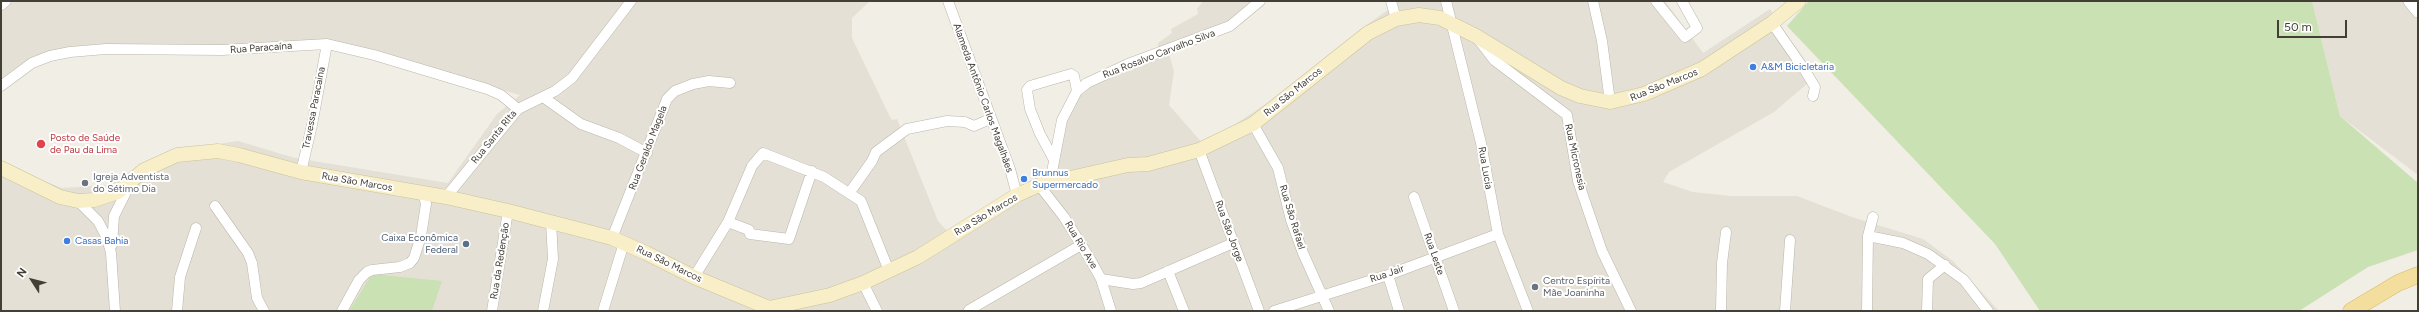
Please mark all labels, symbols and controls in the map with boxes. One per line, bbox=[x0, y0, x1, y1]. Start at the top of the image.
scale bar bbox=[2279, 12, 2349, 38]
text: 50 m bbox=[2284, 20, 2312, 34]
street label: Alameda Antônio Carlos Magalhães bbox=[950, 22, 1016, 174]
street label: Rua Rosalvo Carvalho Silva bbox=[1101, 27, 1217, 81]
street label: Rua Paracaína bbox=[230, 40, 292, 56]
place label: A&M Bicicletaria bbox=[1761, 61, 1834, 73]
marker: A&M Bicicletaria bbox=[1748, 62, 1758, 72]
street label: Rua São Marcos bbox=[1261, 65, 1325, 119]
street label: Travessa Paracaina bbox=[300, 66, 328, 150]
street label: Rua São Marcos bbox=[1629, 66, 1699, 104]
street label: Rua Geraldo Magela bbox=[626, 104, 670, 192]
street label: Rua Santa RIta bbox=[469, 108, 519, 166]
street label: Rua Micronesia bbox=[1562, 123, 1588, 191]
place label: Posto de Saúde de Pau da Lima bbox=[50, 132, 120, 156]
marker: Posto de Saúde de Pau da Lima bbox=[35, 138, 47, 150]
street label: Rua Lucia bbox=[1475, 146, 1495, 190]
place label: Brunnus Supermercado bbox=[1032, 167, 1098, 190]
street label: Rua São Marcos bbox=[321, 170, 393, 194]
place label: Igreja Adventista do Sétimo Dia bbox=[93, 171, 169, 194]
marker: Brunnus Supermercado bbox=[1019, 174, 1029, 184]
marker: Igreja Adventista do Sétimo Dia bbox=[80, 178, 90, 188]
street label: Rua São Rafael bbox=[1277, 183, 1307, 251]
street label: Rua São Marcos bbox=[952, 191, 1020, 239]
street label: Rua São Jorge bbox=[1212, 199, 1246, 263]
street label: Rua Rio Ave bbox=[1062, 219, 1100, 271]
street label: Rua da Redenção bbox=[488, 222, 512, 300]
street label: Rua Leste bbox=[1421, 231, 1447, 277]
place label: Caixa Econômica Federal bbox=[381, 232, 458, 256]
place label: Casas Bahia bbox=[75, 235, 128, 247]
marker: Casas Bahia bbox=[62, 236, 72, 246]
marker: Caixa Econômica Federal bbox=[461, 239, 471, 249]
street label: Rua São Marcos bbox=[634, 243, 704, 285]
north arrow bbox=[12, 260, 52, 300]
street label: Rua Jair bbox=[1368, 263, 1406, 285]
text: N bbox=[14, 265, 30, 280]
place label: Centro Espírita Mãe Joaninha bbox=[1543, 275, 1610, 298]
marker: Centro Espírita Mãe Joaninha bbox=[1530, 282, 1540, 292]

